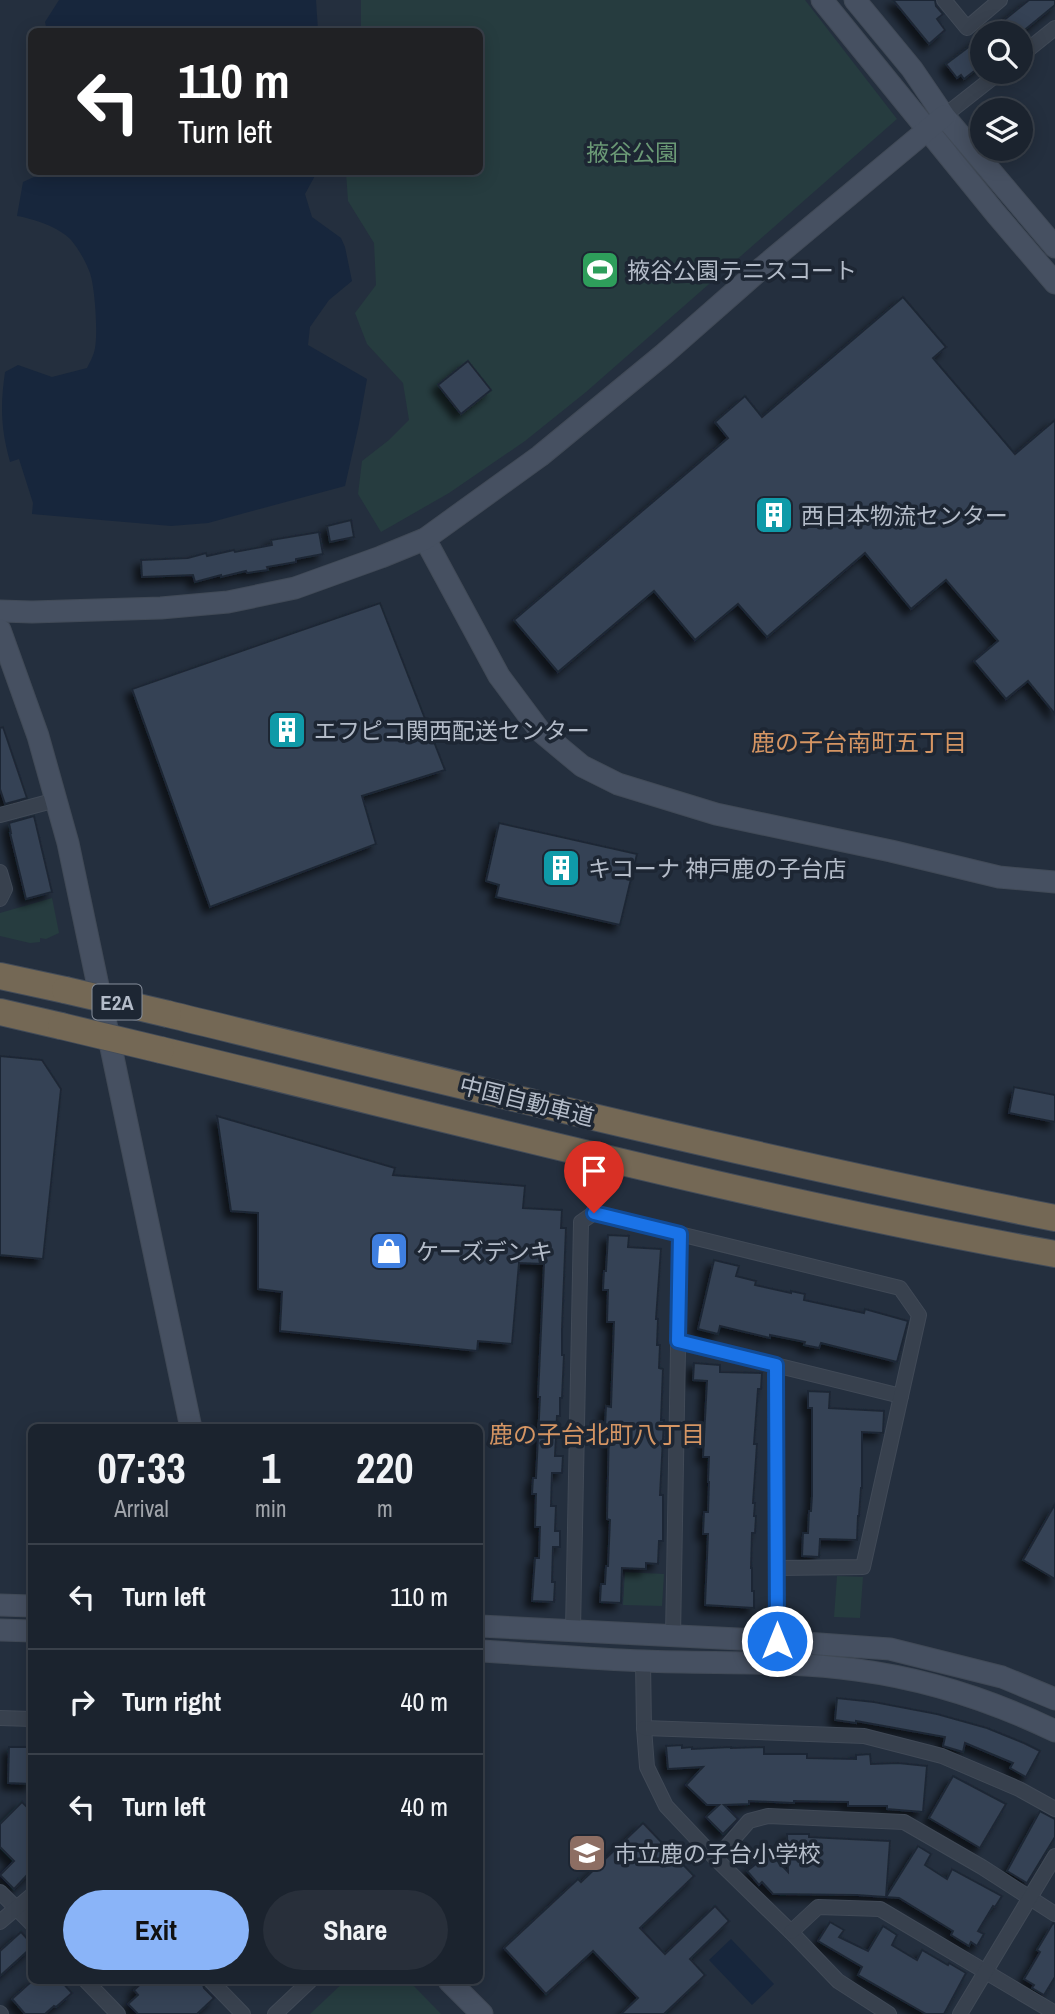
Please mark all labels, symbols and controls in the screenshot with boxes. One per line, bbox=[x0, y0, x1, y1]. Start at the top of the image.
map controls bbox=[970, 21, 1033, 161]
button: search bbox=[970, 21, 1033, 84]
text: 110 m bbox=[178, 47, 290, 113]
icon: left bbox=[63, 56, 154, 147]
button: layers bbox=[970, 98, 1033, 161]
text: Turn left bbox=[178, 110, 272, 153]
park label: 掖谷公園 bbox=[586, 137, 678, 168]
sports icon: 掖谷公園テニスコート bbox=[579, 249, 621, 291]
place label: 掖谷公園テニスコート bbox=[627, 255, 857, 286]
building icon: 西日本物流センター bbox=[753, 494, 795, 536]
place label: 西日本物流センター bbox=[801, 500, 1008, 531]
building icon: エフピコ関西配送センター bbox=[266, 709, 308, 751]
place label: エフピコ関西配送センター bbox=[314, 715, 590, 746]
district label: 鹿の子台南町五丁目 bbox=[751, 726, 967, 758]
building icon: キコーナ 神戸鹿の子台店 bbox=[540, 847, 582, 889]
place label: キコーナ 神戸鹿の子台店 bbox=[588, 853, 846, 884]
road number: E2A bbox=[92, 984, 142, 1020]
street label: 中国自動車道 bbox=[456, 1069, 598, 1133]
pin bbox=[564, 1141, 624, 1213]
icon: arrive bbox=[575, 1152, 613, 1190]
shop icon: ケーズデンキ bbox=[368, 1230, 410, 1272]
place label: ケーズデンキ bbox=[416, 1236, 553, 1267]
district label: 鹿の子台北町八丁目 bbox=[489, 1418, 705, 1450]
text: 07:33 bbox=[98, 1440, 186, 1496]
text: 1 bbox=[261, 1440, 280, 1496]
text: 220 bbox=[356, 1440, 414, 1496]
text: Arrival bbox=[114, 1493, 169, 1524]
text: min bbox=[255, 1493, 287, 1524]
text: m bbox=[377, 1493, 393, 1524]
icon: left bbox=[63, 1578, 101, 1616]
text: Turn left bbox=[122, 1579, 206, 1614]
text: 110 m bbox=[390, 1579, 448, 1614]
position arrow bbox=[740, 1604, 814, 1678]
icon: right bbox=[63, 1683, 101, 1721]
text: Turn right bbox=[122, 1684, 221, 1719]
text: 40 m bbox=[401, 1684, 448, 1719]
icon: left bbox=[63, 1788, 101, 1826]
text: Turn left bbox=[122, 1789, 206, 1824]
text: 40 m bbox=[401, 1789, 448, 1824]
school or university icon: 市立鹿の子台小学校 bbox=[566, 1832, 608, 1874]
place label: 市立鹿の子台小学校 bbox=[614, 1838, 821, 1869]
button: Exit bbox=[63, 1890, 249, 1970]
button: Share bbox=[263, 1890, 448, 1970]

